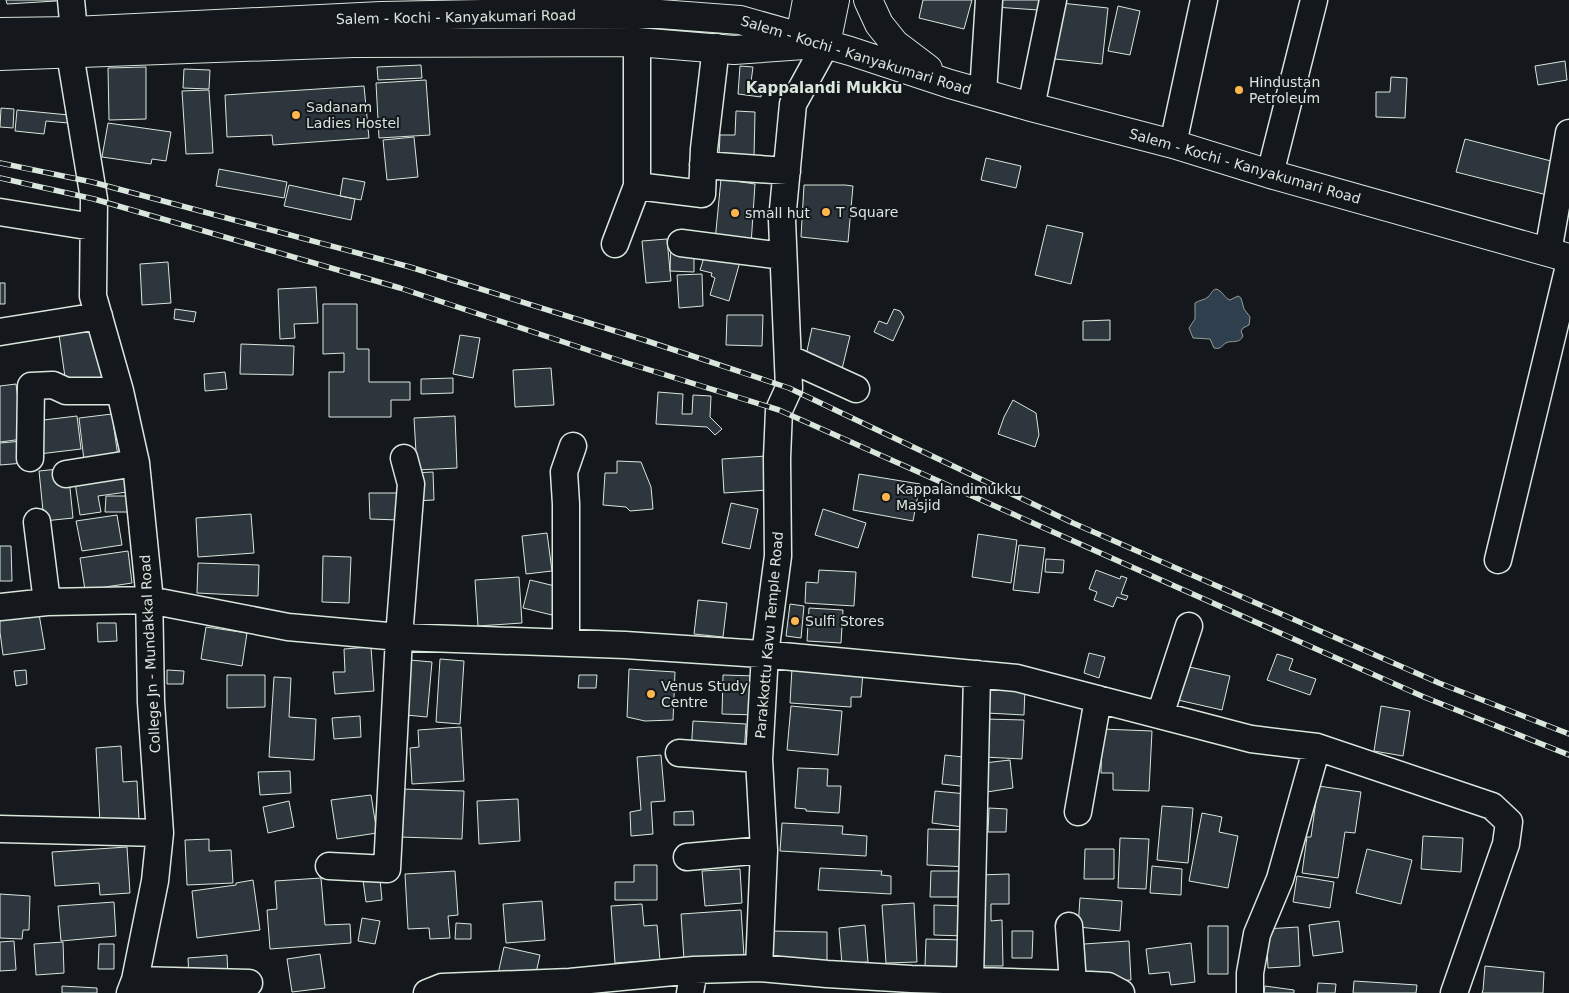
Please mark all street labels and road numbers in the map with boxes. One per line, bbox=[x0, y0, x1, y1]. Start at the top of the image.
street label: Salem - Kochi - Kanyakumari Road bbox=[336, 7, 576, 27]
street label: Salem - Kochi - Kanyakumari Road bbox=[739, 12, 973, 98]
street label: Salem - Kochi - Kanyakumari Road bbox=[1127, 125, 1363, 207]
street label: Parakkottu Kavu Temple Road bbox=[752, 531, 786, 739]
street label: College Jn - Mundakkal Road bbox=[137, 554, 163, 754]

